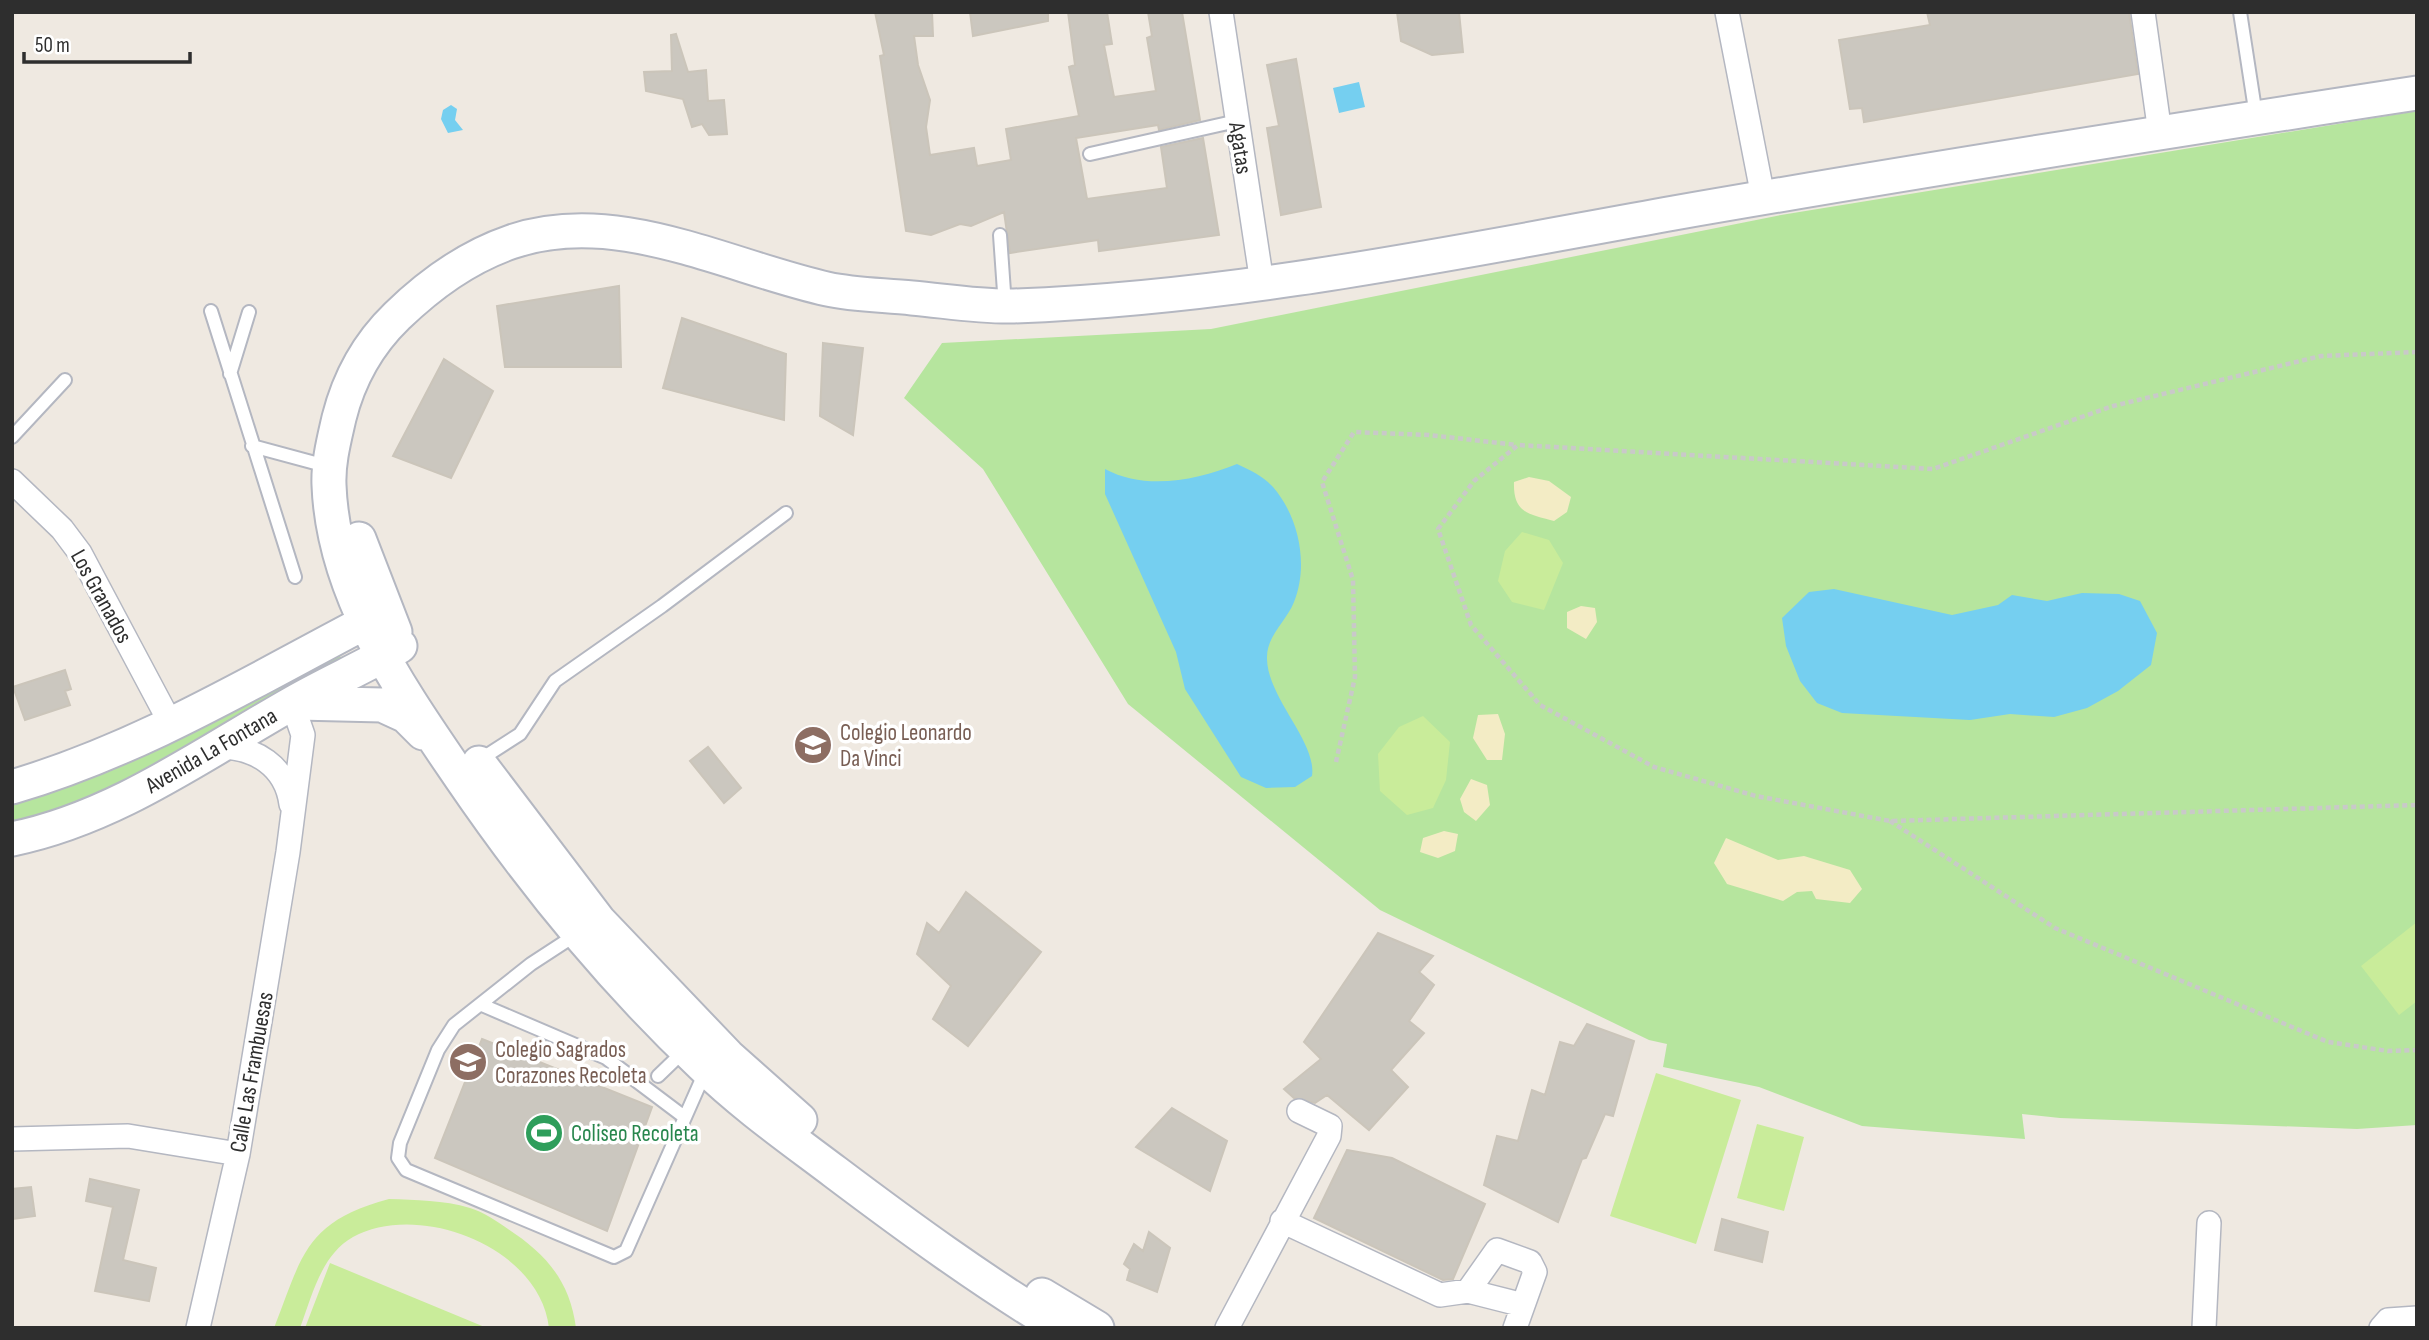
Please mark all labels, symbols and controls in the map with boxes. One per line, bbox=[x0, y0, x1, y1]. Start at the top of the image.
scale bar bbox=[24, 21, 191, 65]
text: 50 m bbox=[35, 33, 70, 58]
street label: Agatas bbox=[1222, 119, 1258, 176]
street label: Los Granados bbox=[64, 545, 138, 648]
street label: Avenida La Fontana bbox=[140, 702, 282, 800]
place label: Colegio Leonardo Da Vinci bbox=[840, 719, 972, 773]
school or university icon: Colegio Leonardo Da Vinci bbox=[792, 724, 834, 766]
street label: Calle Las Frambuesas bbox=[224, 990, 280, 1155]
place label: Colegio Sagrados Corazones Recoleta bbox=[495, 1036, 647, 1090]
school or university icon: Colegio Sagrados Corazones Recoleta bbox=[447, 1041, 489, 1083]
sports icon: Coliseo Recoleta bbox=[523, 1112, 565, 1154]
place label: Coliseo Recoleta bbox=[571, 1120, 699, 1148]

